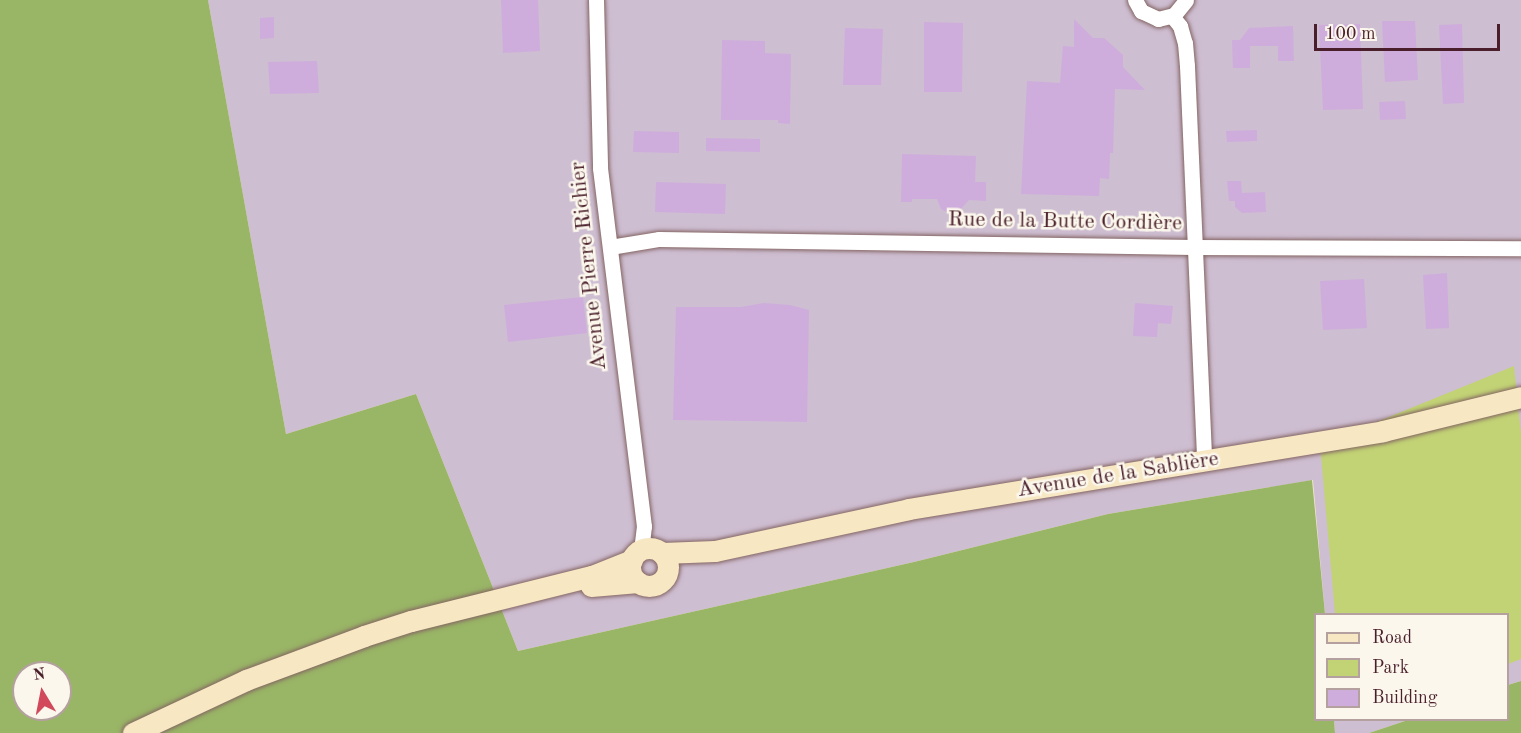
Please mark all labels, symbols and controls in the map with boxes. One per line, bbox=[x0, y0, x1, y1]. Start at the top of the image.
scale bar bbox=[1317, 12, 1503, 50]
text: 100 m bbox=[1325, 25, 1376, 43]
street label: Avenue Pierre Richier bbox=[565, 160, 613, 372]
street label: Rue de la Butte Cordière bbox=[948, 207, 1182, 237]
street label: Avenue de la Sablière bbox=[1015, 446, 1221, 504]
legend bbox=[1314, 613, 1509, 721]
text: Road bbox=[1372, 629, 1412, 647]
text: Park bbox=[1372, 659, 1409, 677]
north arrow bbox=[12, 661, 72, 721]
text: N bbox=[32, 666, 47, 684]
text: Building bbox=[1372, 689, 1437, 707]

